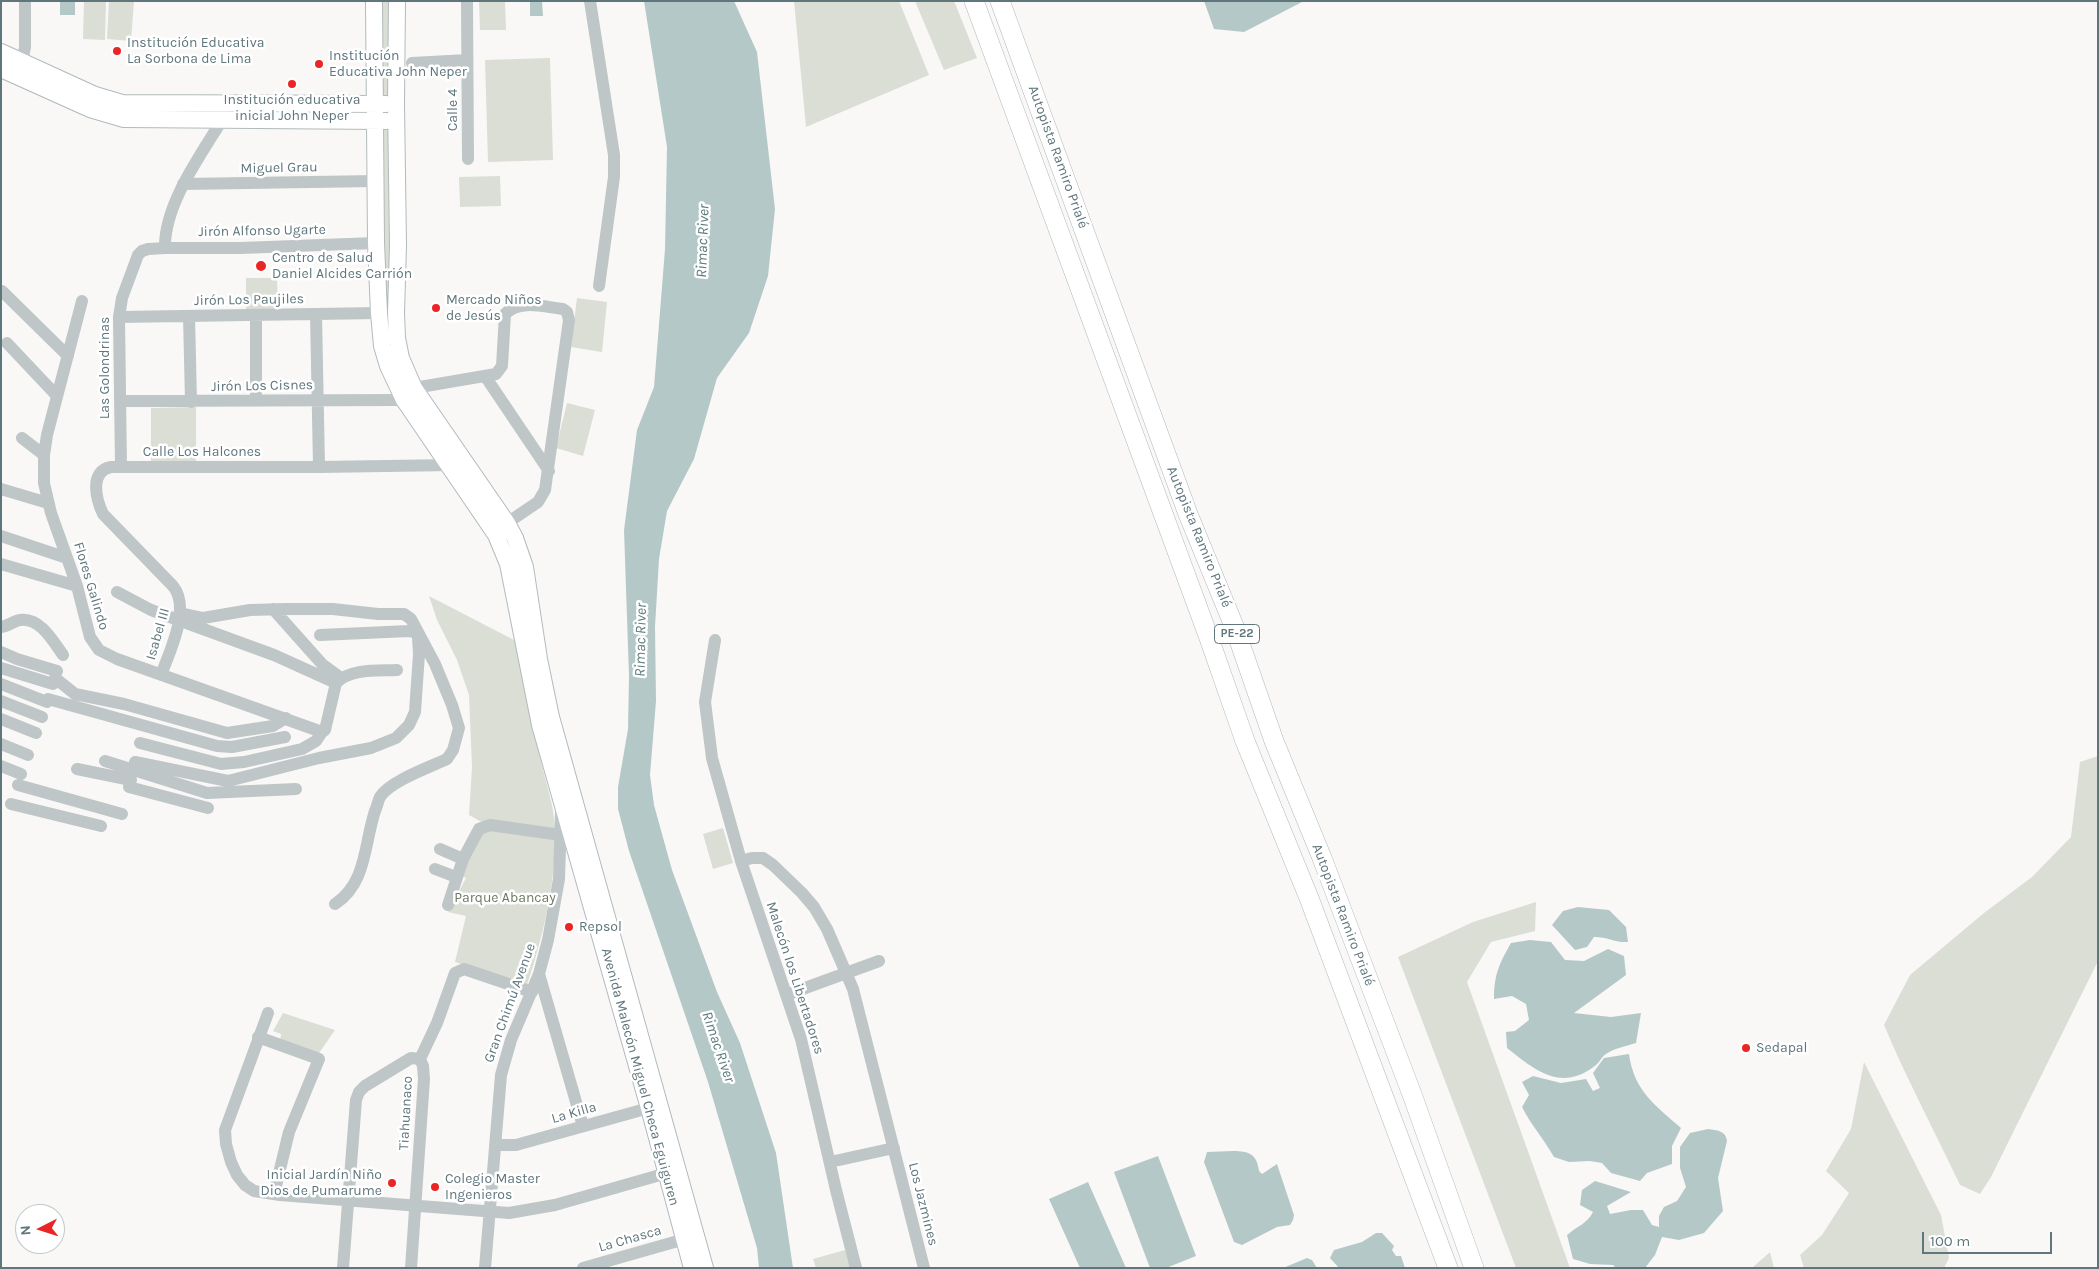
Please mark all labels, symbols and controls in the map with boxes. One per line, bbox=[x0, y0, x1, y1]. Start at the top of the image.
place label: Institución Educativa La Sorbona de Lima bbox=[127, 35, 264, 68]
marker: Institución Educativa La Sorbona de Lima bbox=[111, 45, 123, 57]
place label: Institución Educativa John Neper bbox=[329, 48, 467, 80]
marker: Institución Educativa John Neper bbox=[313, 58, 325, 70]
marker: Institución educativa inicial John Neper bbox=[286, 78, 298, 90]
street label: Autopista Ramiro Prialé bbox=[1024, 83, 1092, 231]
street label: Calle 4 bbox=[445, 89, 461, 131]
place label: Institución educativa inicial John Neper bbox=[224, 92, 360, 124]
street label: Miguel Grau bbox=[240, 159, 318, 177]
water label: Rimac River bbox=[693, 204, 713, 278]
street label: Jirón Alfonso Ugarte bbox=[198, 221, 326, 241]
place label: Centro de Salud Daniel Alcides Carrión bbox=[272, 250, 412, 282]
marker: Centro de Salud Daniel Alcides Carrión bbox=[254, 259, 268, 273]
street label: Jirón Los Paujiles bbox=[194, 291, 304, 309]
place label: Mercado Niños de Jesús bbox=[446, 292, 542, 324]
marker: Mercado Niños de Jesús bbox=[430, 302, 442, 314]
street label: Las Golondrinas bbox=[97, 317, 113, 419]
street label: Jirón Los Cisnes bbox=[211, 377, 313, 395]
street label: Calle Los Halcones bbox=[143, 444, 261, 460]
street label: Autopista Ramiro Prialé bbox=[1163, 464, 1235, 610]
street label: Flores Galindo bbox=[70, 540, 112, 632]
water label: Rimac River bbox=[631, 603, 651, 677]
street label: Isabel III bbox=[143, 606, 173, 662]
road number: PE-22 bbox=[1214, 624, 1260, 644]
street label: Autopista Ramiro Prialé bbox=[1308, 842, 1378, 988]
park label: Parque Abancay bbox=[454, 890, 556, 906]
street label: Malecón los Libertadores bbox=[762, 900, 828, 1056]
place label: Repsol bbox=[579, 919, 622, 935]
marker: Repsol bbox=[563, 921, 575, 933]
street label: Gran Chimú Avenue bbox=[481, 941, 539, 1065]
street label: Avenida Malecón Miguel Checa Eguiguren bbox=[597, 946, 683, 1208]
water label: Rimac River bbox=[697, 1009, 739, 1085]
place label: Sedapal bbox=[1756, 1040, 1807, 1056]
marker: Sedapal bbox=[1740, 1042, 1752, 1054]
street label: Tiahuanaco bbox=[396, 1075, 416, 1151]
street label: La Killa bbox=[550, 1099, 598, 1127]
street label: Los Jazmines bbox=[905, 1161, 941, 1247]
place label: Inicial Jardín Niño Dios de Pumarume bbox=[261, 1167, 382, 1200]
place label: Colegio Master Ingenieros bbox=[445, 1171, 540, 1204]
marker: Inicial Jardín Niño Dios de Pumarume bbox=[386, 1177, 398, 1189]
marker: Colegio Master Ingenieros bbox=[429, 1181, 441, 1193]
north arrow bbox=[15, 1204, 65, 1254]
street label: La Chasca bbox=[597, 1222, 663, 1256]
scale bar bbox=[1924, 1222, 2054, 1254]
text: N bbox=[17, 1225, 34, 1236]
text: 100 m bbox=[1930, 1232, 1970, 1250]

